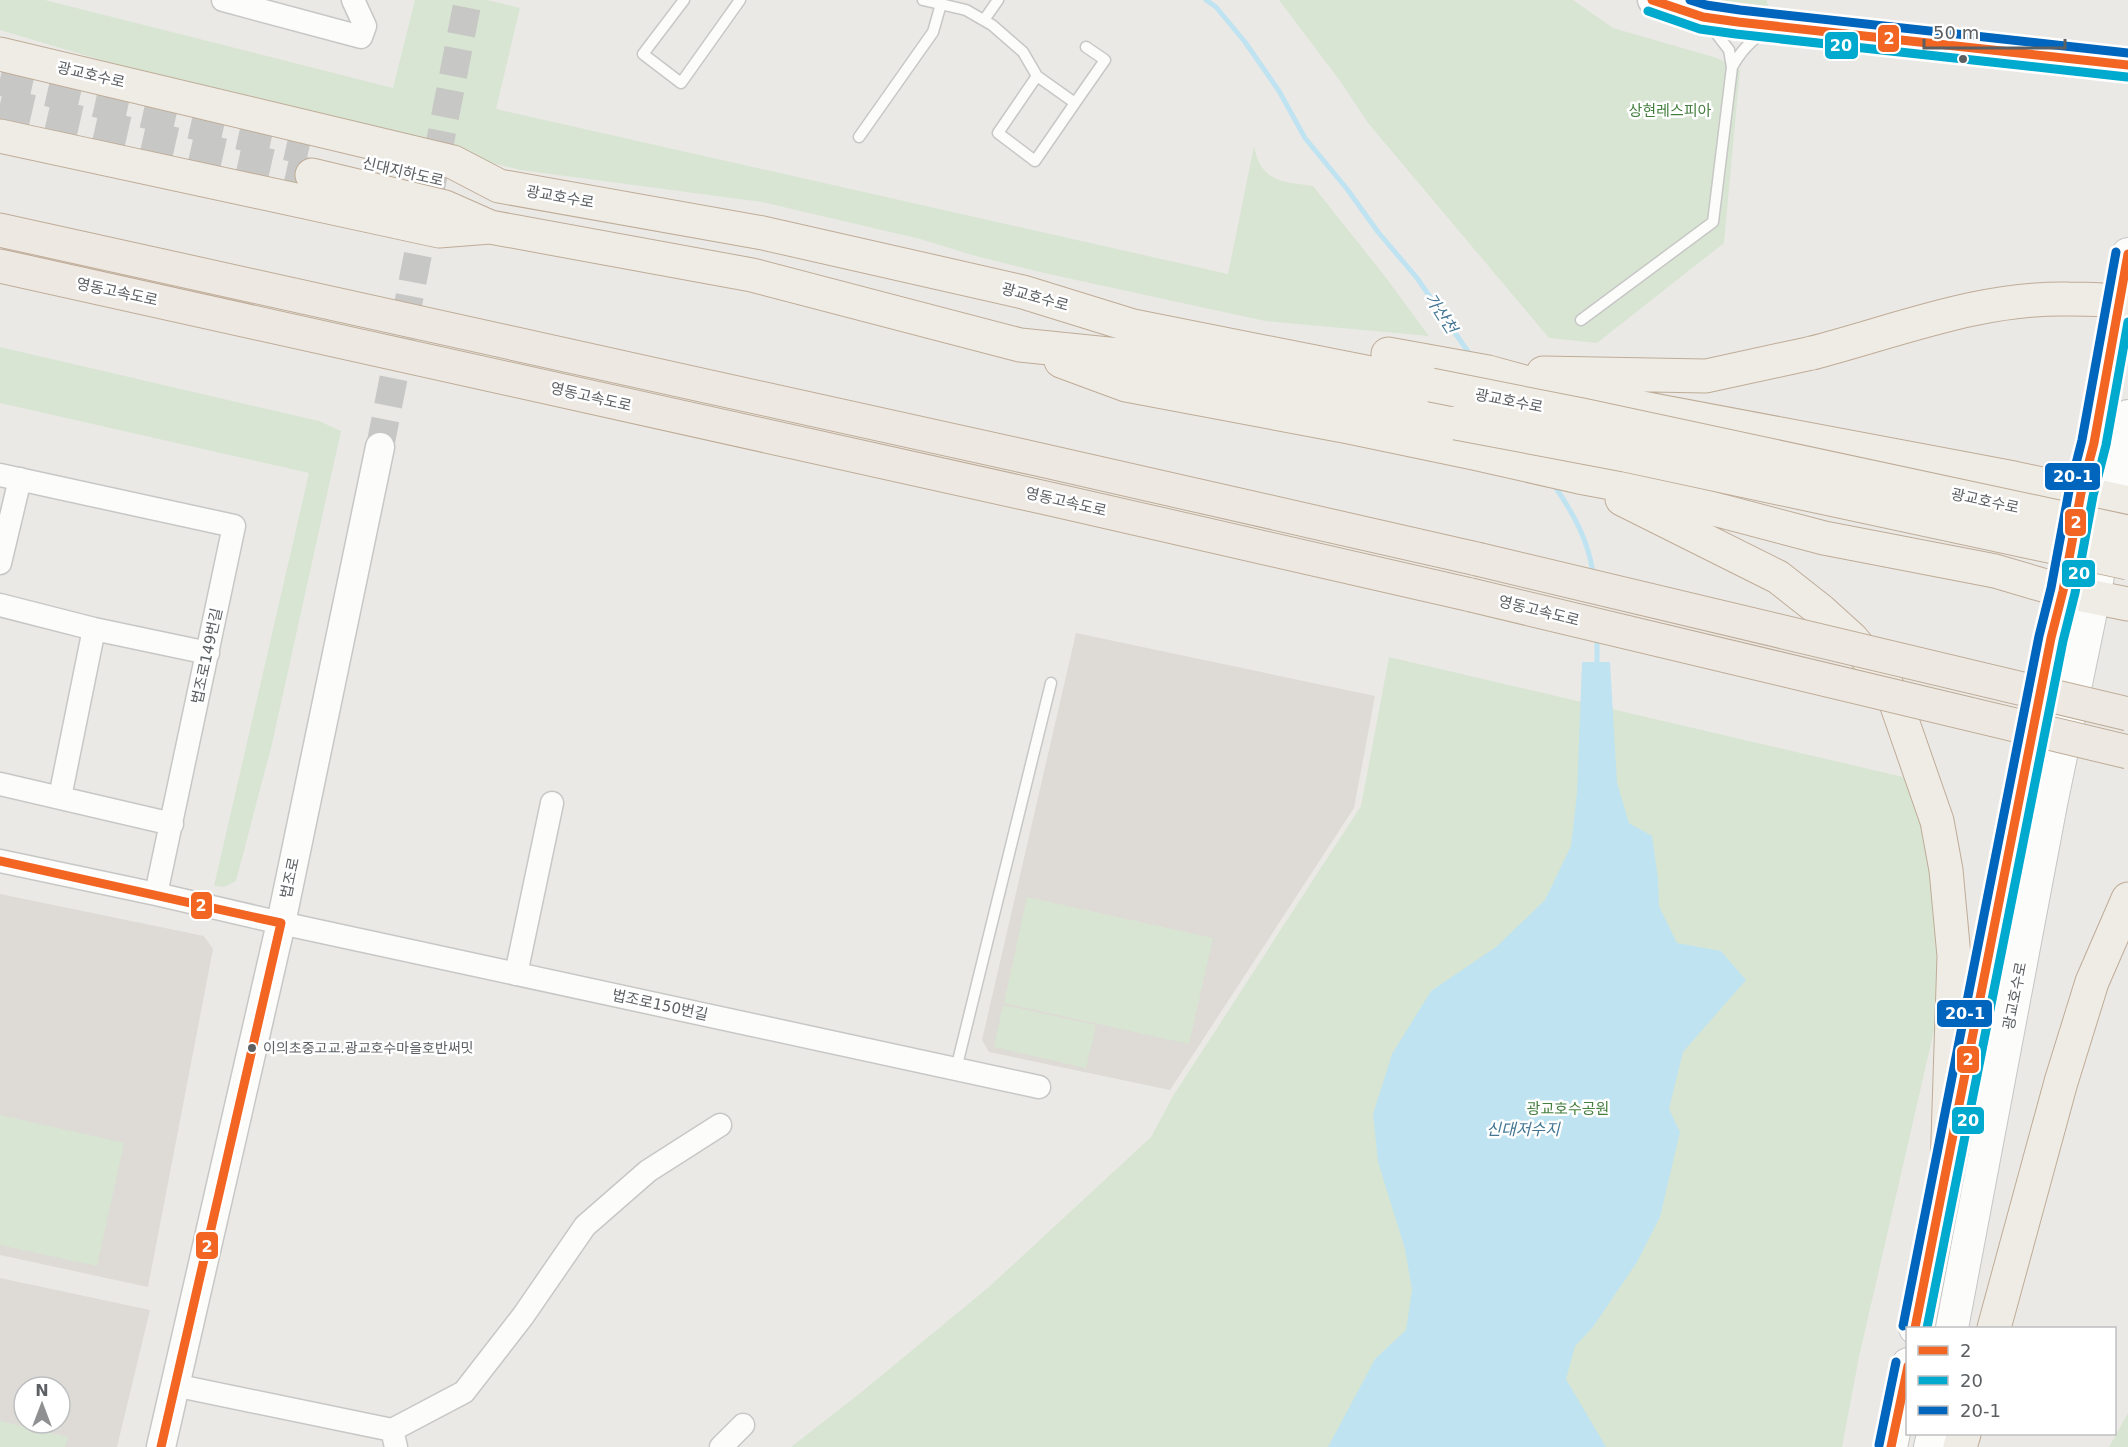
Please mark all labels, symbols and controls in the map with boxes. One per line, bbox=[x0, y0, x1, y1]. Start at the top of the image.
scale bar bbox=[1924, 12, 2065, 50]
text: 50 m bbox=[1933, 22, 1979, 43]
line badge: 2 bbox=[1877, 24, 1900, 53]
text: 2 bbox=[1883, 29, 1895, 48]
line badge: 20 bbox=[1824, 31, 1859, 60]
text: 20 bbox=[1830, 36, 1852, 55]
unlabelled marker bbox=[1957, 53, 1969, 65]
street label: 광교호수로 bbox=[55, 58, 127, 92]
park label: 상현레스피아 bbox=[1629, 102, 1712, 120]
street label: 신대지하도로 bbox=[361, 154, 445, 190]
street label: 광교호수로 bbox=[524, 182, 596, 212]
street label: 영동고속도로 bbox=[75, 275, 159, 309]
street label: 광교호수로 bbox=[999, 279, 1071, 315]
water label: 가산천 bbox=[1421, 289, 1462, 339]
street label: 영동고속도로 bbox=[549, 379, 633, 415]
street label: 광교호수로 bbox=[1473, 386, 1545, 416]
line badge: 20-1 bbox=[2044, 462, 2101, 491]
text: 20-1 bbox=[2053, 467, 2093, 486]
street label: 영동고속도로 bbox=[1024, 484, 1108, 520]
street label: 광교호수로 bbox=[1949, 485, 2021, 517]
line badge: 2 bbox=[2064, 508, 2087, 537]
text: 2 bbox=[2070, 513, 2082, 532]
line badge: 20 bbox=[2061, 559, 2096, 588]
text: 20 bbox=[2068, 564, 2090, 583]
street label: 영동고속도로 bbox=[1497, 592, 1581, 630]
street label: 법조로149번길 bbox=[188, 606, 226, 706]
street label: 법조로 bbox=[277, 856, 303, 900]
line badge: 2 bbox=[190, 891, 213, 920]
text: 2 bbox=[195, 896, 207, 915]
street label: 광교호수로 bbox=[2000, 960, 2030, 1032]
street label: 법조로150번길 bbox=[610, 986, 710, 1024]
line badge: 20-1 bbox=[1936, 999, 1993, 1028]
text: 20-1 bbox=[1945, 1004, 1985, 1023]
place label: 이의초중고교.광교호수마을호반써밋 bbox=[263, 1040, 474, 1056]
marker: 이의초중고교.광교호수마을호반써밋 bbox=[246, 1042, 258, 1054]
line badge: 2 bbox=[1956, 1045, 1980, 1074]
text: 2 bbox=[1962, 1050, 1974, 1069]
park label: 광교호수공원 bbox=[1527, 1100, 1609, 1118]
line badge: 20 bbox=[1951, 1106, 1985, 1135]
text: 20 bbox=[1957, 1111, 1979, 1130]
water label: 신대저수지 bbox=[1486, 1120, 1561, 1139]
line badge: 2 bbox=[195, 1231, 219, 1260]
text: 2 bbox=[201, 1237, 213, 1256]
legend bbox=[1906, 1327, 2116, 1435]
text: 2 bbox=[1960, 1340, 1971, 1361]
text: 20 bbox=[1960, 1370, 1983, 1391]
north arrow bbox=[12, 1375, 72, 1435]
text: N bbox=[35, 1381, 49, 1400]
text: 20-1 bbox=[1960, 1400, 2001, 1421]

